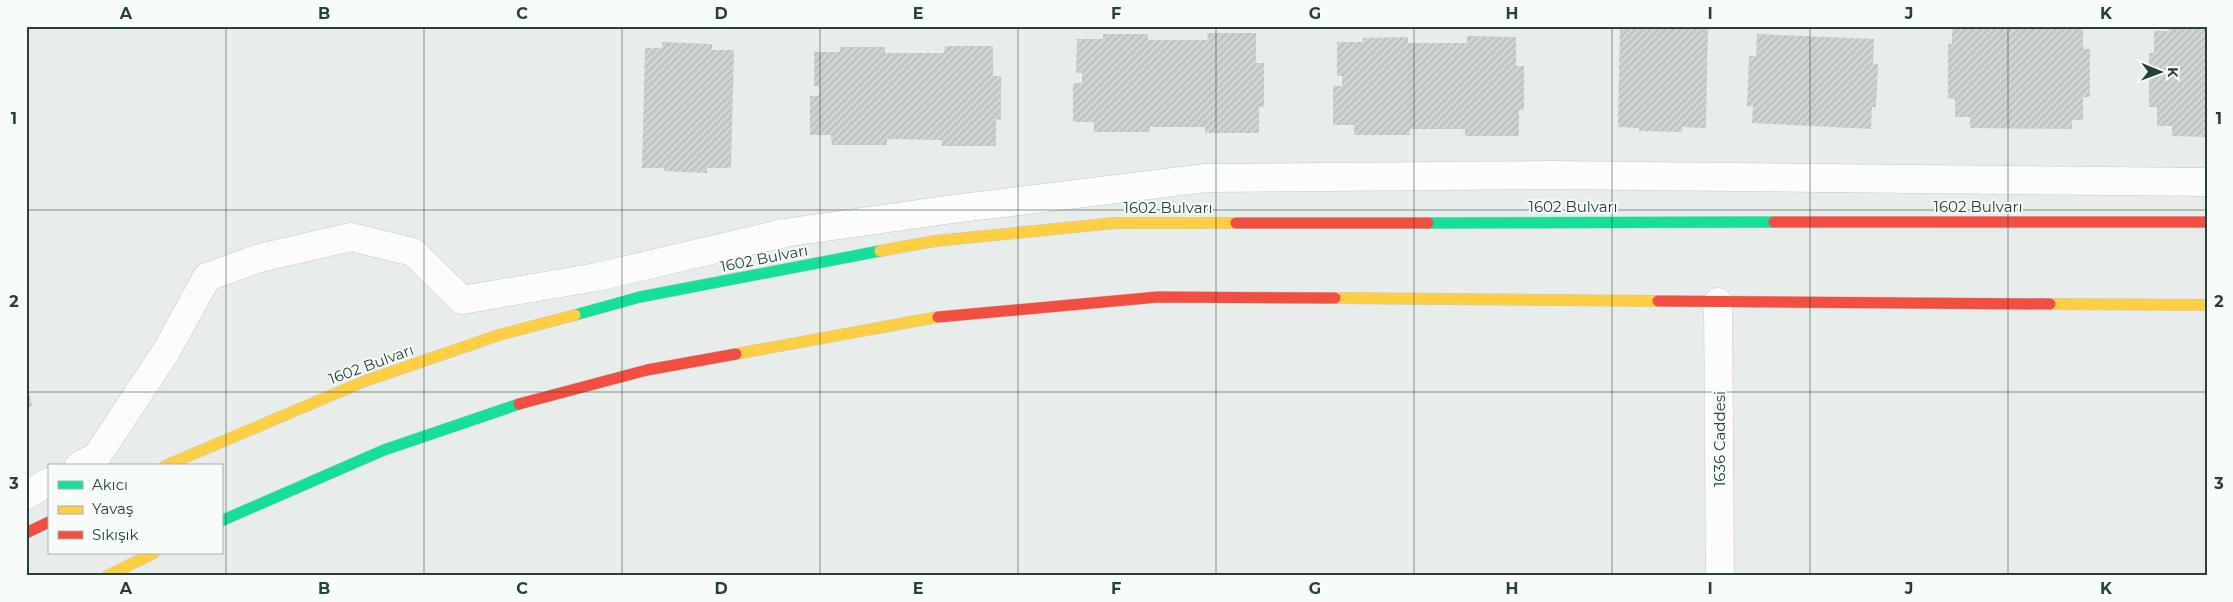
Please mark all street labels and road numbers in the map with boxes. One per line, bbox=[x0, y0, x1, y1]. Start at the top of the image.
street label: 1602 Bulvarı bbox=[1529, 197, 1617, 216]
street label: 1602 Bulvarı bbox=[1934, 197, 2022, 216]
street label: 1602 Bulvarı bbox=[1124, 198, 1212, 217]
street label: 1602 Bulvarı bbox=[719, 240, 809, 276]
street label: 1602 Bulvarı bbox=[326, 340, 416, 388]
street label: 1636 Caddesi bbox=[1710, 391, 1729, 487]

